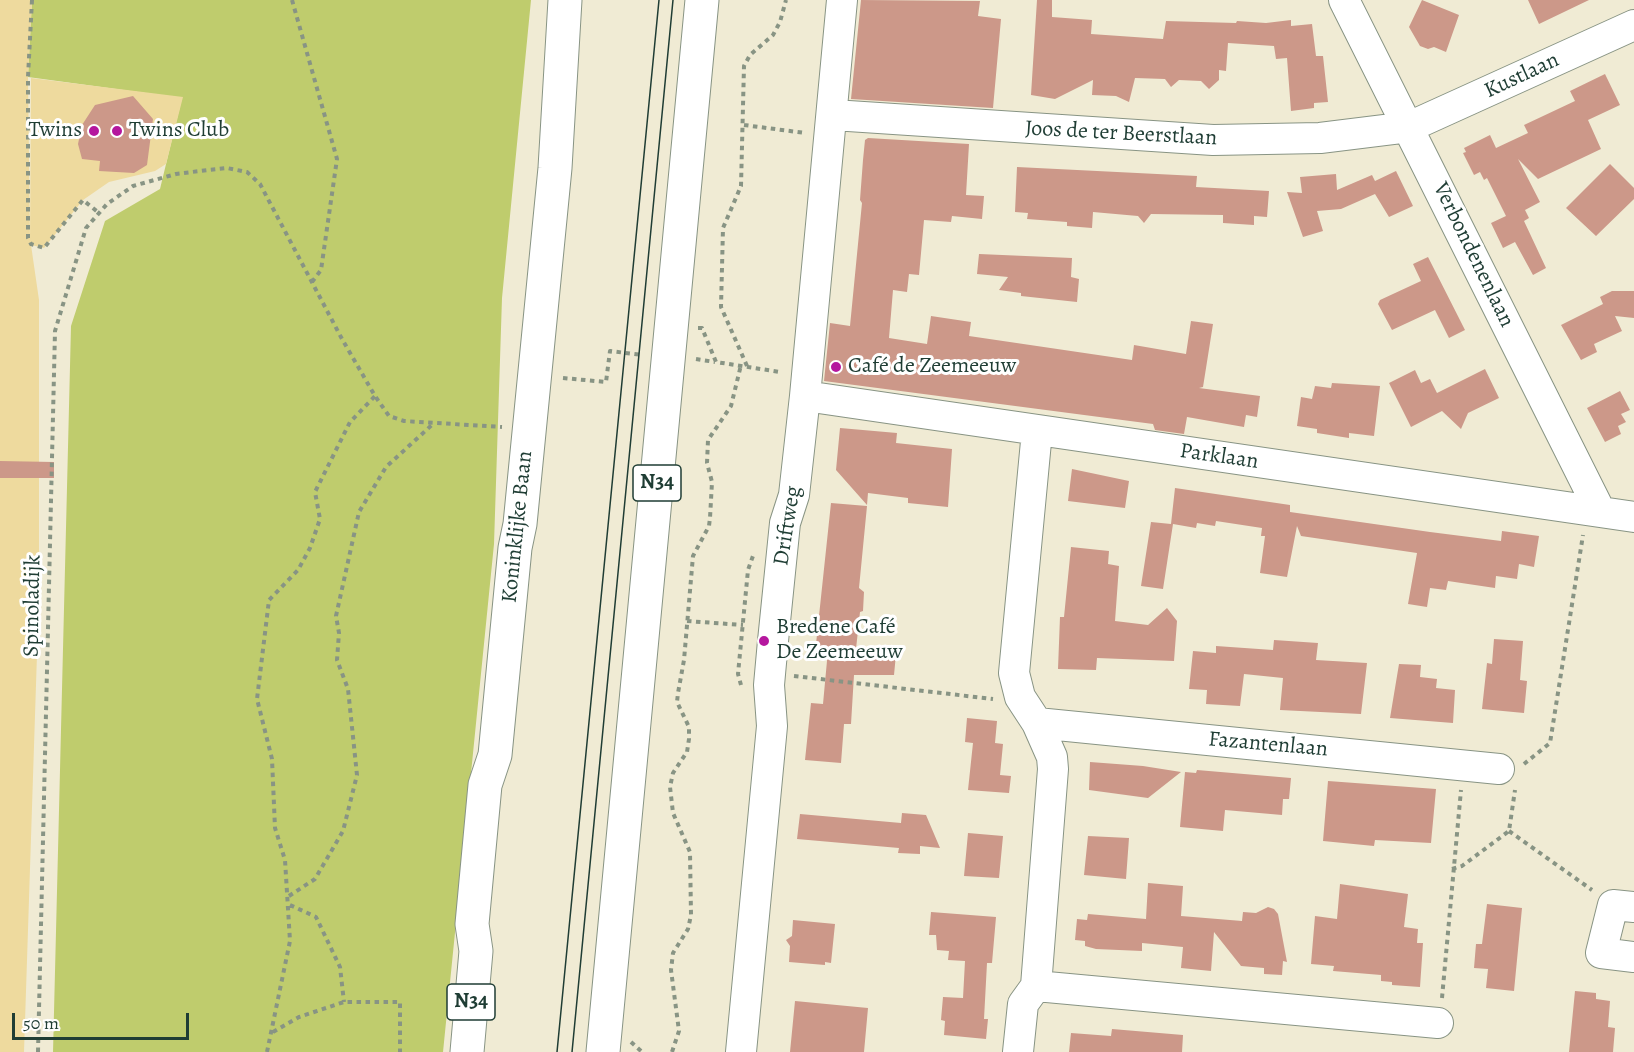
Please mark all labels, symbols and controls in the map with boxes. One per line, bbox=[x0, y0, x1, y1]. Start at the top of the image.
street label: Kustlaan bbox=[1480, 47, 1564, 105]
street label: Joos de ter Beerstlaan bbox=[1024, 116, 1218, 152]
place label: Twins bbox=[28, 118, 82, 144]
place label: Twins Club bbox=[129, 118, 229, 144]
marker: Twins bbox=[87, 124, 101, 138]
marker: Twins Club bbox=[110, 124, 124, 138]
street label: Verbondenenlaan bbox=[1427, 178, 1519, 332]
place label: Café de Zeemeeuw bbox=[848, 354, 1016, 380]
marker: Café de Zeemeeuw bbox=[829, 360, 843, 374]
street label: Parklaan bbox=[1178, 438, 1260, 476]
street label: Koninklijke Baan bbox=[497, 450, 539, 604]
road number: N34 bbox=[633, 465, 681, 501]
street label: Driftweg bbox=[769, 484, 807, 568]
street label: Spinoladijk bbox=[19, 554, 47, 658]
place label: Bredene Café De Zeemeeuw bbox=[776, 615, 903, 666]
marker: Bredene Café De Zeemeeuw bbox=[757, 634, 771, 648]
street label: Fazantenlaan bbox=[1207, 727, 1329, 763]
road number: N34 bbox=[447, 984, 495, 1020]
scale bar bbox=[15, 1001, 192, 1039]
text: 50 m bbox=[23, 1011, 59, 1035]

